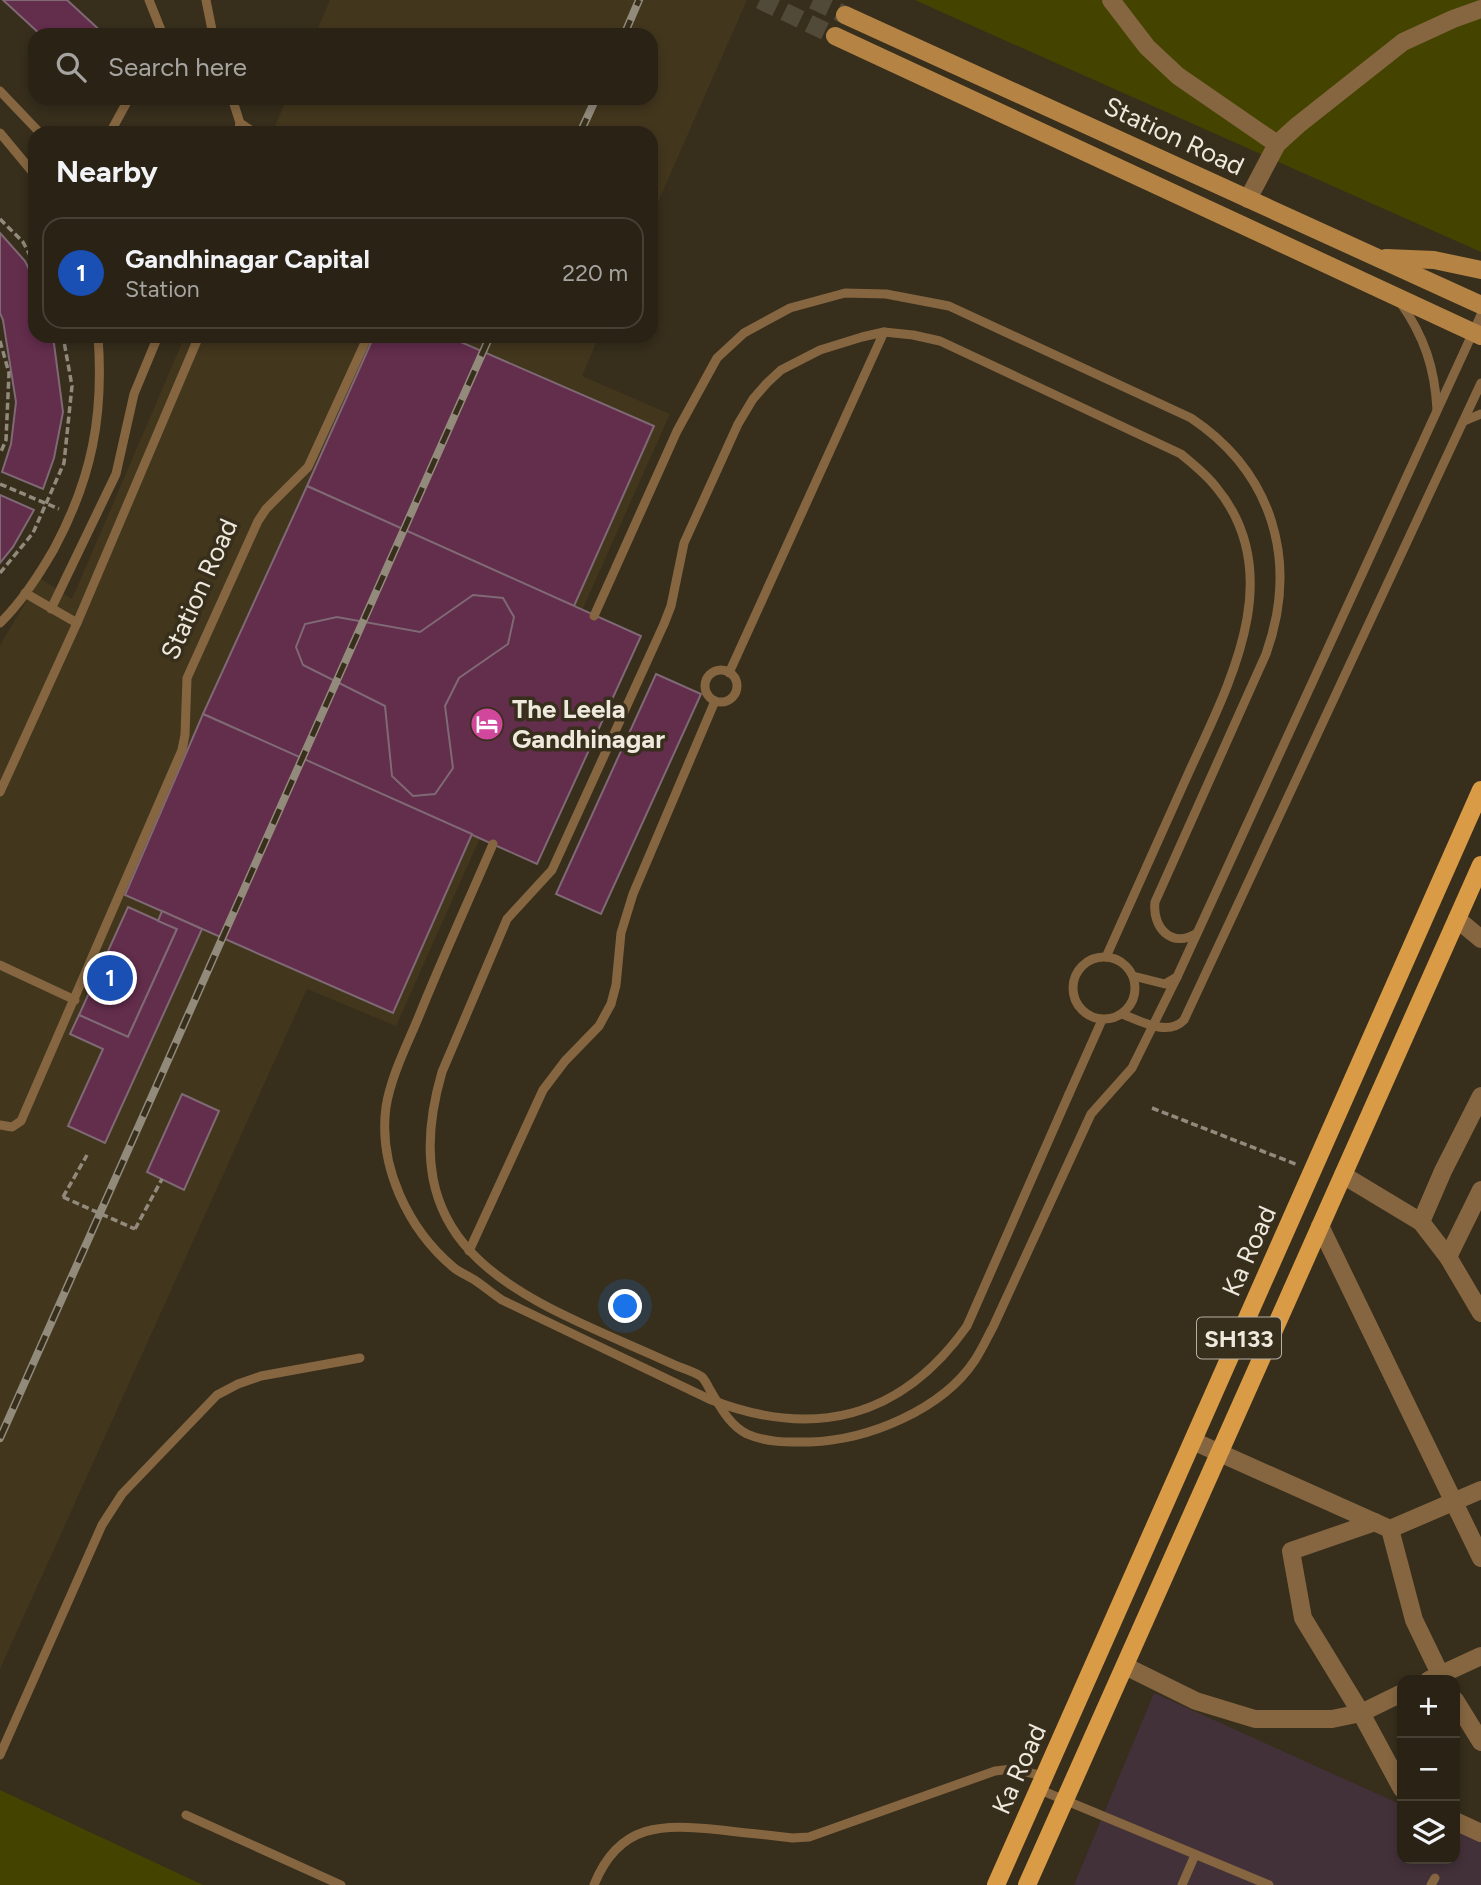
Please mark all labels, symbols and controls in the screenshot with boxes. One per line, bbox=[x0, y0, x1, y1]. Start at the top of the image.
search box bbox=[28, 28, 658, 105]
icon: search bbox=[52, 48, 90, 86]
text: Search here bbox=[108, 51, 247, 83]
street label: Station Road bbox=[1099, 90, 1249, 182]
text: Nearby bbox=[56, 153, 158, 190]
text: Gandhinagar Capital bbox=[125, 243, 370, 275]
text: 1 bbox=[76, 259, 86, 287]
text: 220 m bbox=[562, 259, 628, 287]
text: Station bbox=[125, 275, 200, 303]
street label: Station Road bbox=[154, 514, 244, 664]
place label: The Leela Gandhinagar bbox=[512, 693, 665, 755]
hotel icon: The Leela Gandhinagar bbox=[468, 705, 506, 743]
pin: 1 bbox=[87, 952, 133, 1004]
street label: Ka Road bbox=[1215, 1201, 1283, 1301]
your location bbox=[608, 1289, 642, 1323]
road number: SH133 bbox=[1197, 1318, 1281, 1358]
map controls bbox=[1397, 1675, 1460, 1864]
button: + bbox=[1397, 1675, 1460, 1738]
street label: Ka Road bbox=[985, 1719, 1053, 1819]
button: − bbox=[1397, 1738, 1460, 1801]
button: layers bbox=[1397, 1801, 1460, 1864]

